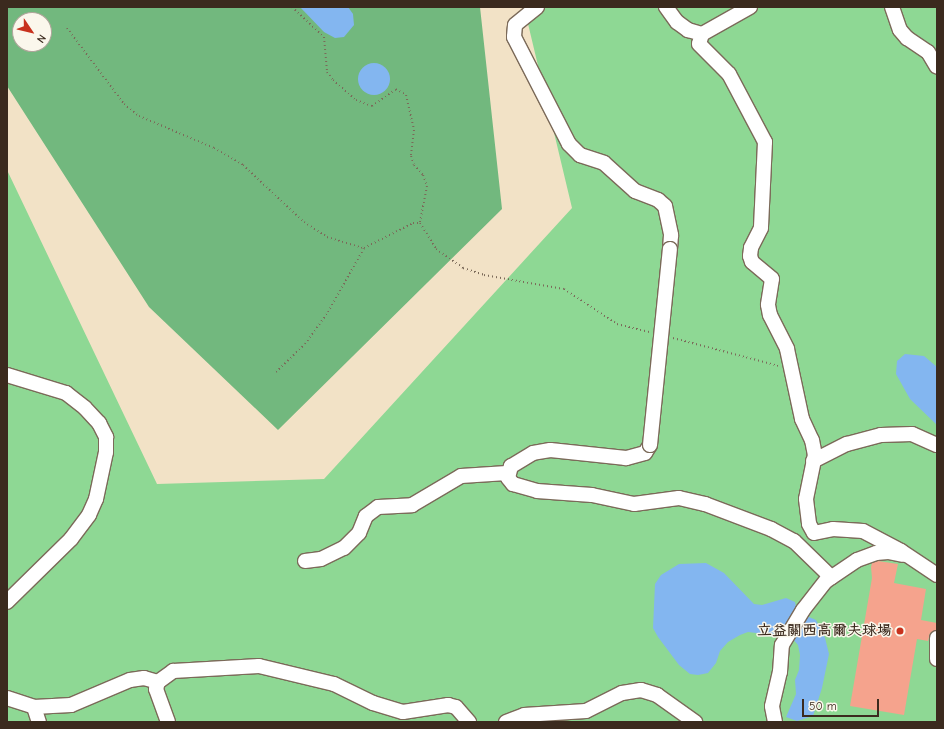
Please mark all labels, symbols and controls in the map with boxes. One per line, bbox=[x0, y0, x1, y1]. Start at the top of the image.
north arrow bbox=[12, 12, 52, 52]
text: N bbox=[34, 32, 49, 45]
place label: 立益關西高爾夫球場 bbox=[757, 622, 892, 640]
marker: 立益關西高爾夫球場 bbox=[895, 626, 905, 636]
scale bar bbox=[804, 691, 881, 717]
text: 50 m bbox=[809, 699, 837, 713]

